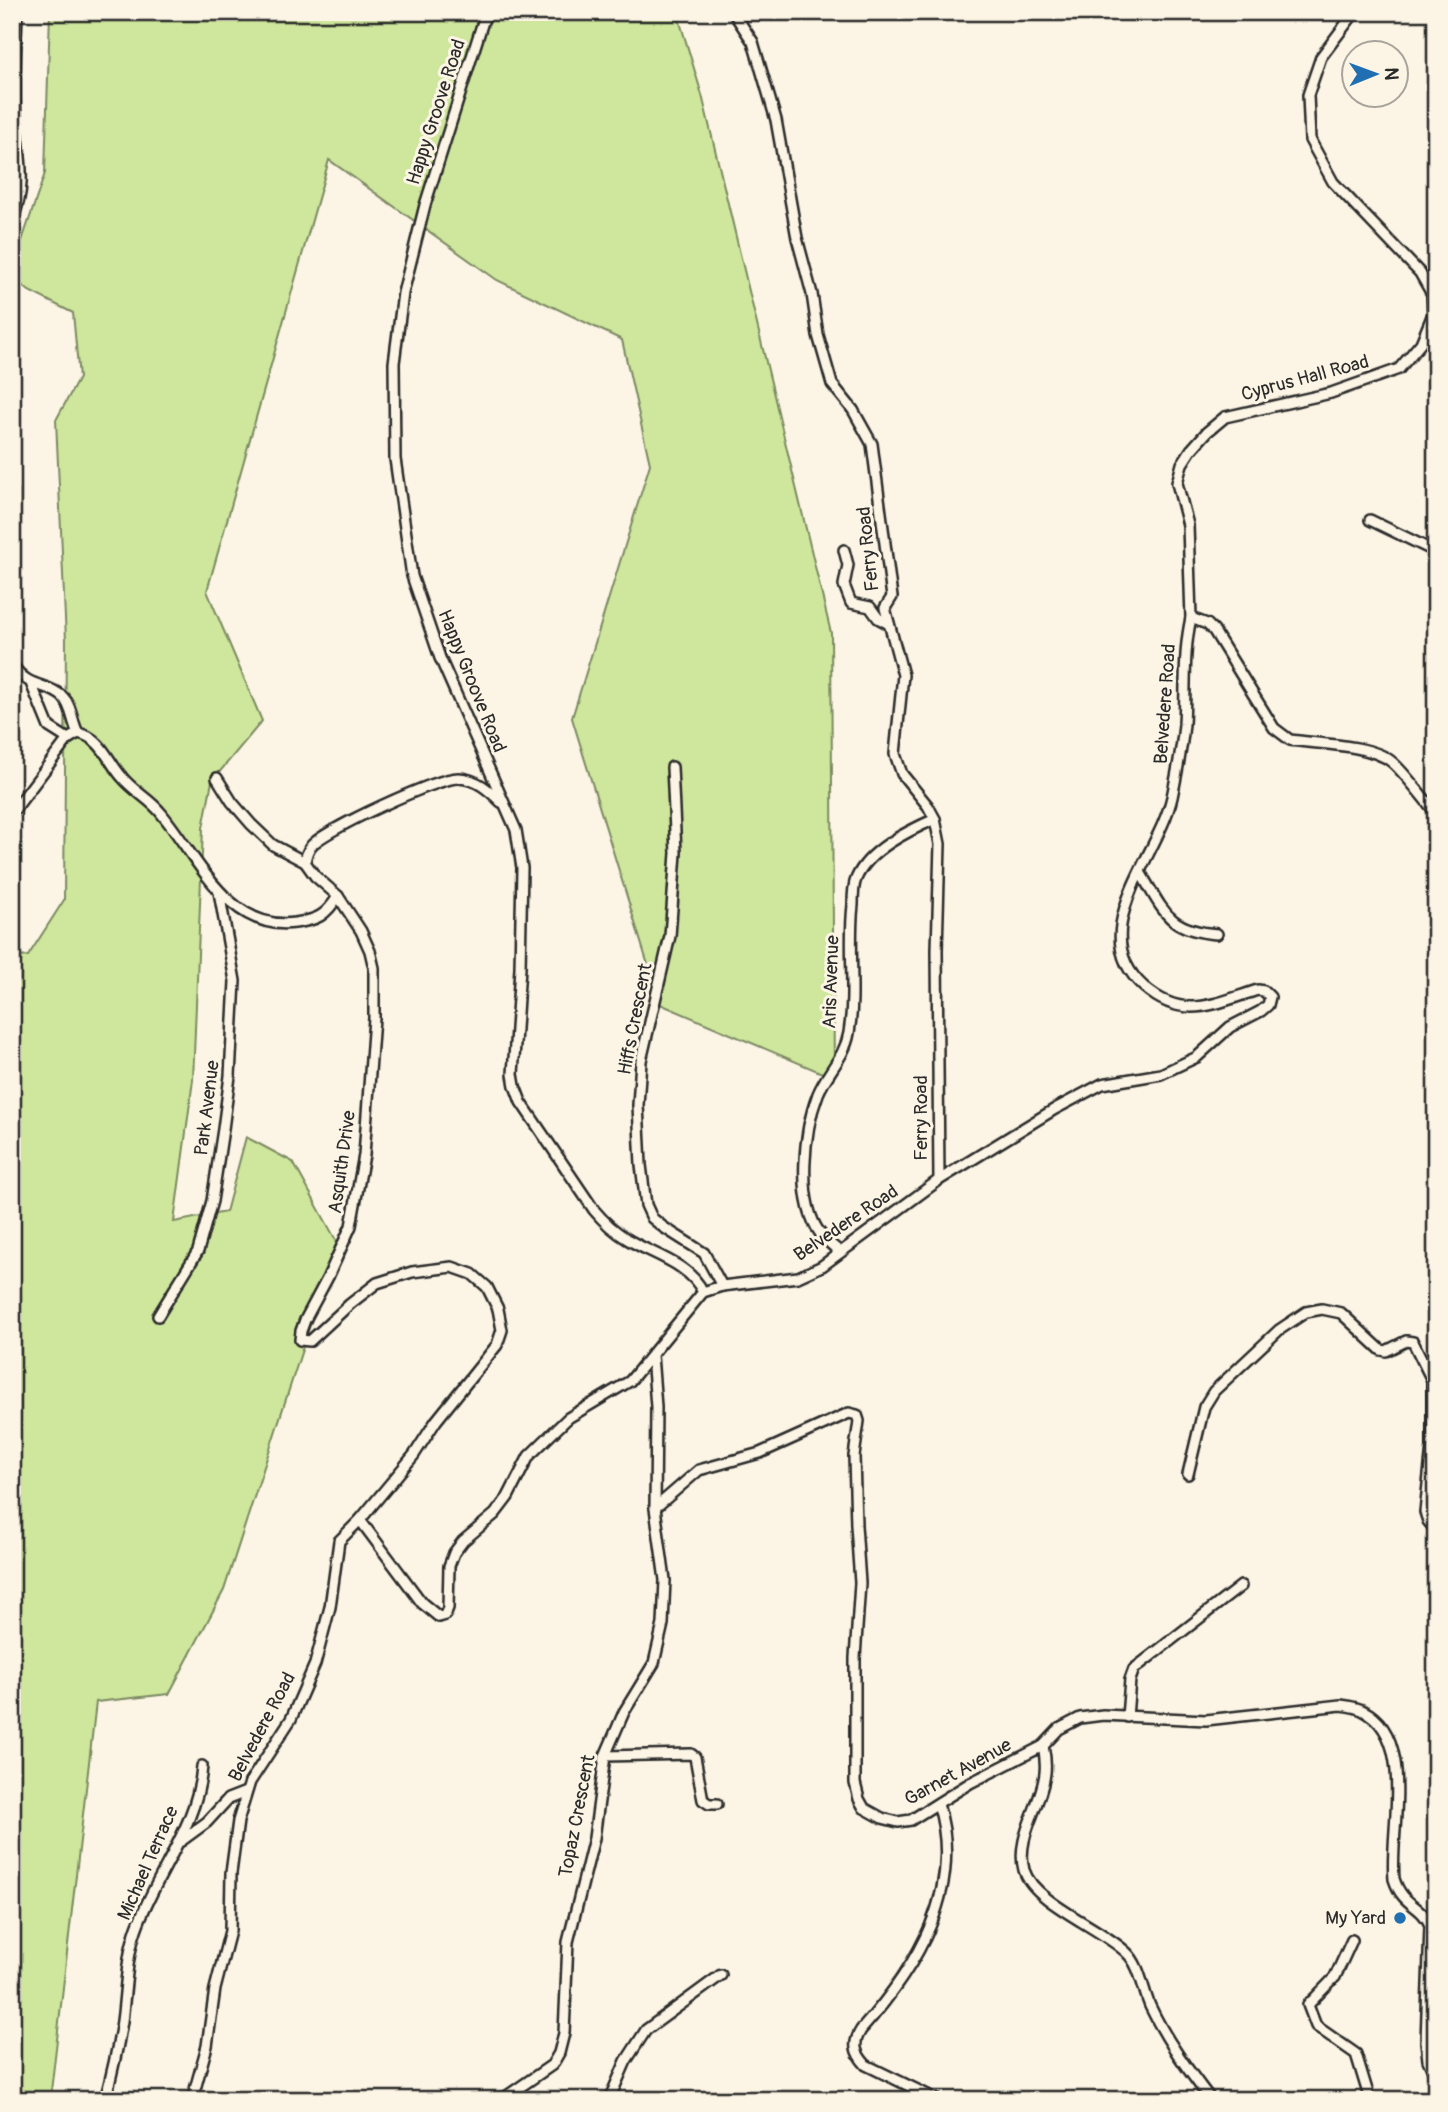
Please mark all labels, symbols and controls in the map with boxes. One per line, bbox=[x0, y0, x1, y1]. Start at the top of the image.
street label: Happy Groove Road bbox=[401, 36, 471, 188]
north arrow bbox=[1340, 38, 1410, 108]
text: N bbox=[1379, 67, 1403, 80]
street label: Cyprus Hall Road bbox=[1239, 349, 1371, 407]
street label: Ferry Road bbox=[852, 505, 884, 593]
street label: Happy Groove Road bbox=[432, 606, 512, 756]
street label: Belvedere Road bbox=[1149, 643, 1181, 765]
street label: Aris Avenue bbox=[817, 934, 845, 1029]
street label: Hiffs Crescent bbox=[612, 961, 658, 1077]
street label: Park Avenue bbox=[189, 1058, 225, 1157]
street label: Ferry Road bbox=[909, 1075, 933, 1161]
street label: Asquith Drive bbox=[323, 1108, 361, 1215]
street label: Belvedere Road bbox=[789, 1179, 903, 1267]
street label: Belvedere Road bbox=[223, 1668, 301, 1786]
street label: Garnet Avenue bbox=[900, 1732, 1016, 1811]
street label: Topaz Crescent bbox=[553, 1752, 601, 1880]
street label: Michael Terrace bbox=[112, 1802, 184, 1924]
place label: My Yard bbox=[1325, 1906, 1386, 1930]
marker: My Yard bbox=[1392, 1910, 1408, 1926]

